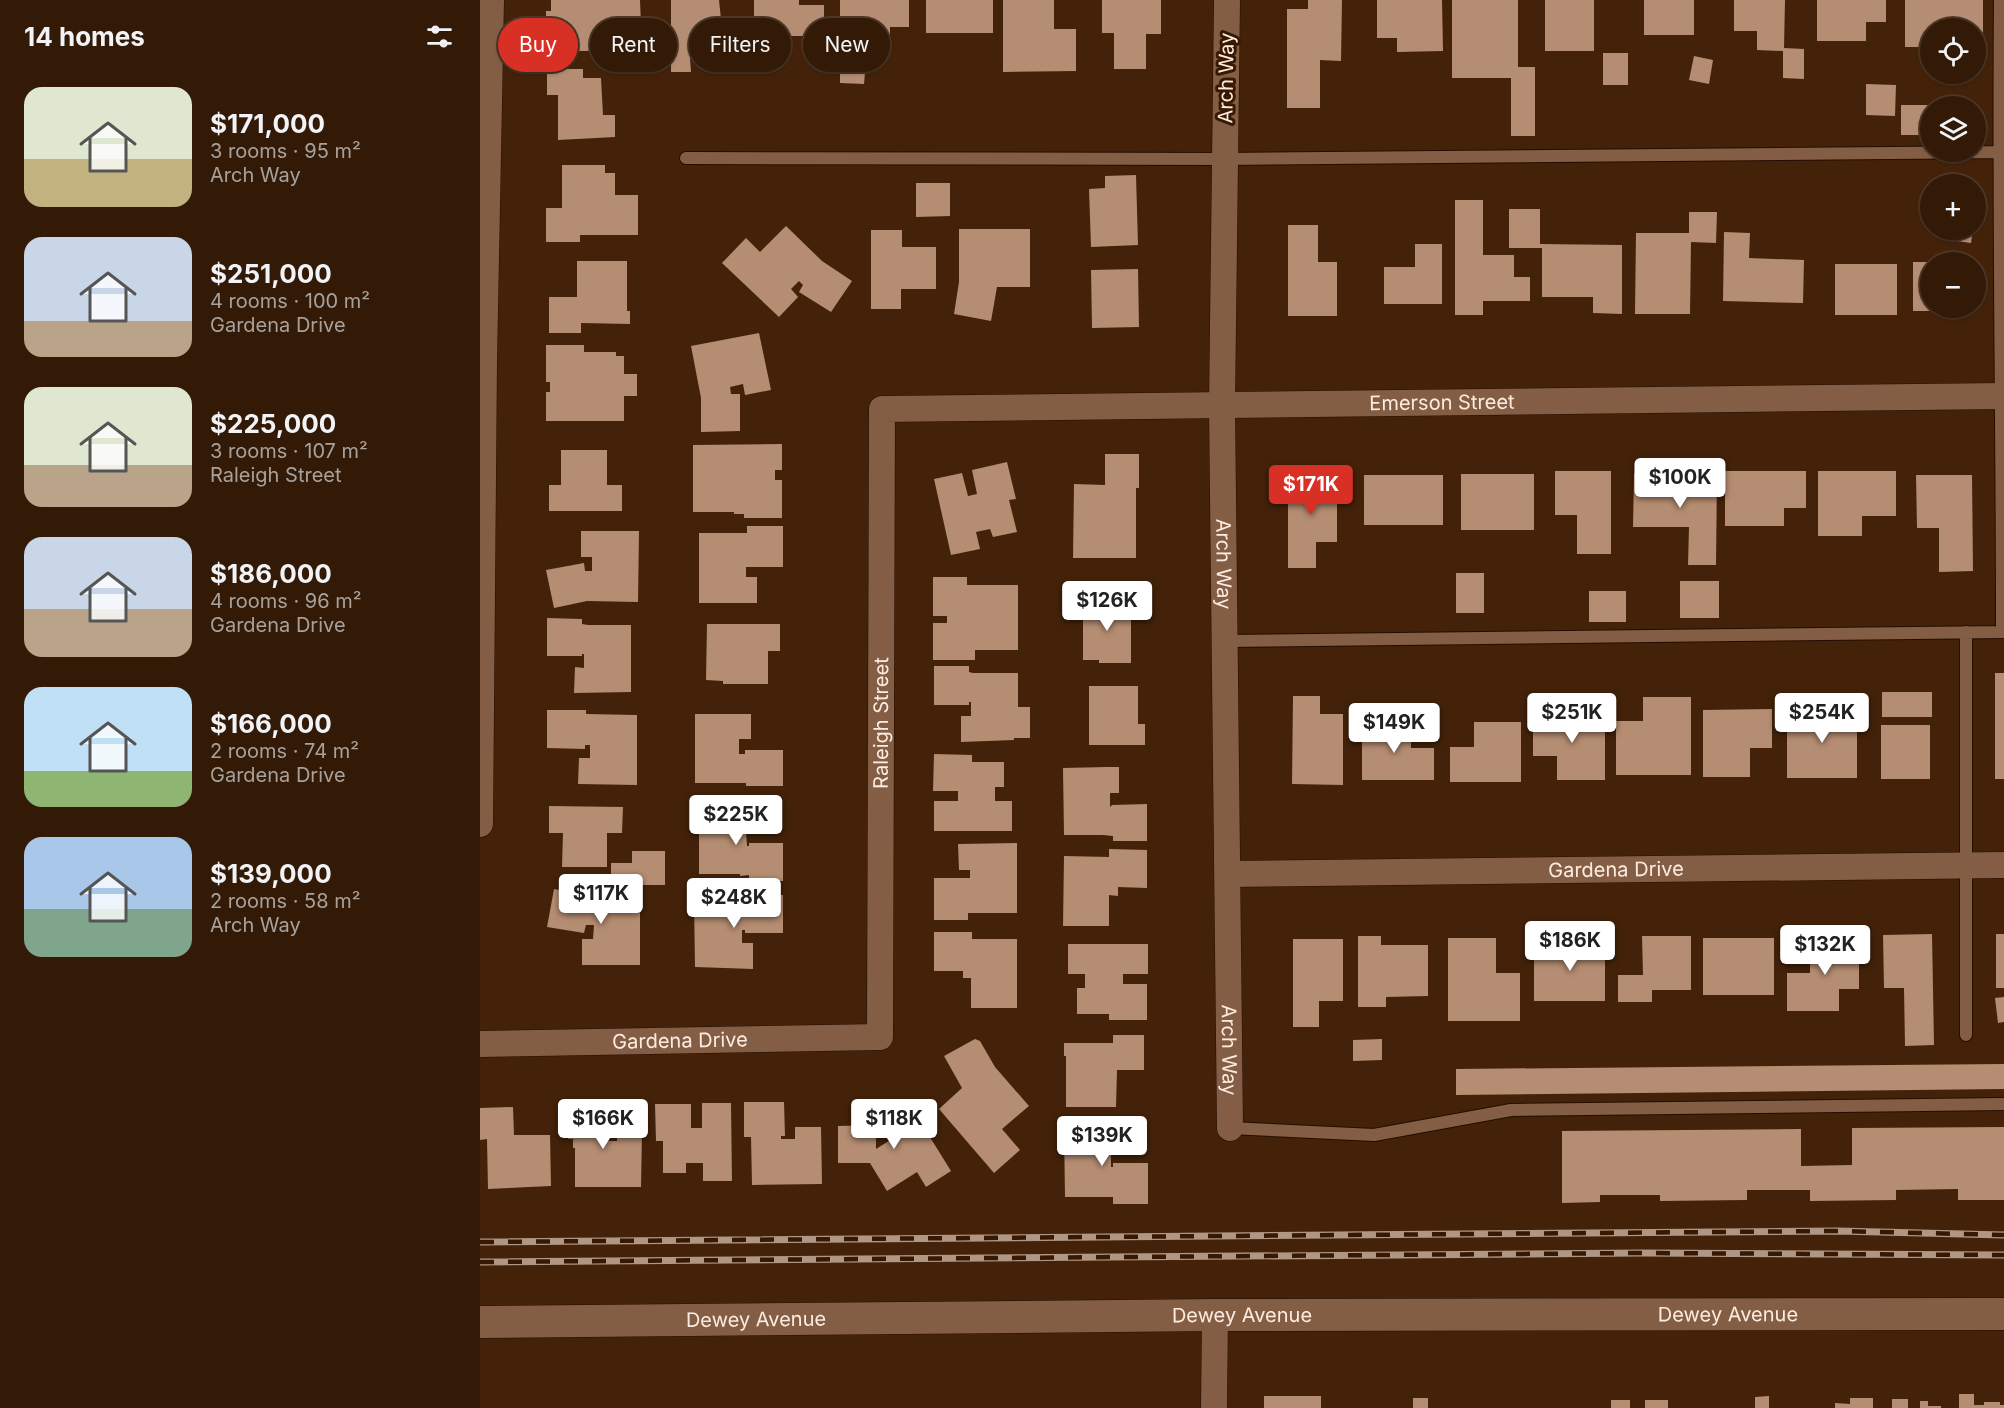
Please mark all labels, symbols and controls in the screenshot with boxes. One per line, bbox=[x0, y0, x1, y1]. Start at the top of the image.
chip: Buy bbox=[498, 18, 578, 72]
chip: Rent bbox=[590, 18, 677, 72]
chip: Filters bbox=[689, 18, 791, 72]
chip: New bbox=[803, 18, 890, 72]
map controls bbox=[1920, 18, 1986, 318]
button: locate bbox=[1920, 18, 1986, 84]
icon: filters bbox=[423, 20, 456, 53]
text: 14 homes bbox=[24, 21, 145, 52]
street label: Arch Way bbox=[1213, 32, 1239, 124]
button: layers bbox=[1920, 96, 1986, 162]
text: $171,000 bbox=[210, 108, 325, 139]
icon: home bbox=[72, 111, 144, 183]
text: 3 rooms · 95 m² bbox=[210, 139, 361, 163]
text: Arch Way bbox=[210, 163, 301, 187]
button: + bbox=[1920, 174, 1986, 240]
button: − bbox=[1920, 252, 1986, 318]
text: $251,000 bbox=[210, 258, 332, 289]
icon: home bbox=[72, 261, 144, 333]
text: 4 rooms · 100 m² bbox=[210, 289, 370, 313]
text: Gardena Drive bbox=[210, 313, 346, 337]
street label: Emerson Street bbox=[1369, 390, 1515, 415]
text: $225,000 bbox=[210, 408, 336, 439]
icon: home bbox=[72, 411, 144, 483]
text: 3 rooms · 107 m² bbox=[210, 439, 368, 463]
pin: $100K bbox=[1638, 458, 1722, 509]
text: Raleigh Street bbox=[210, 463, 342, 487]
pin: $171K bbox=[1269, 465, 1353, 516]
text: $100K bbox=[1648, 465, 1712, 489]
text: $171K bbox=[1283, 472, 1339, 496]
street label: Arch Way bbox=[1211, 518, 1236, 609]
text: $186,000 bbox=[210, 558, 332, 589]
icon: home bbox=[72, 561, 144, 633]
pin: $126K bbox=[1065, 581, 1149, 632]
text: $126K bbox=[1076, 588, 1138, 612]
text: 4 rooms · 96 m² bbox=[210, 589, 362, 613]
text: Gardena Drive bbox=[210, 613, 346, 637]
street label: Raleigh Street bbox=[869, 657, 893, 789]
pin: $251K bbox=[1530, 693, 1614, 744]
pin: $254K bbox=[1780, 693, 1864, 744]
text: $251K bbox=[1541, 700, 1603, 724]
text: $254K bbox=[1789, 700, 1855, 724]
pin: $149K bbox=[1352, 703, 1436, 754]
text: $166,000 bbox=[210, 708, 332, 739]
text: $149K bbox=[1363, 710, 1425, 734]
icon: home bbox=[72, 711, 144, 783]
text: 2 rooms · 74 m² bbox=[210, 739, 359, 763]
text: Gardena Drive bbox=[210, 763, 346, 787]
pin: $225K bbox=[694, 795, 778, 846]
text: $225K bbox=[703, 802, 769, 826]
street label: Gardena Drive bbox=[1548, 857, 1684, 882]
text: $139,000 bbox=[210, 858, 332, 889]
icon: home bbox=[72, 861, 144, 933]
pin: $117K bbox=[559, 874, 643, 925]
pin: $248K bbox=[692, 878, 776, 929]
text: $117K bbox=[573, 881, 629, 905]
text: $248K bbox=[701, 885, 767, 909]
text: 2 rooms · 58 m² bbox=[210, 889, 361, 913]
text: Arch Way bbox=[210, 913, 301, 937]
pin: $186K bbox=[1528, 921, 1612, 972]
pin: $132K bbox=[1783, 925, 1867, 976]
text: $186K bbox=[1539, 928, 1601, 952]
text: $132K bbox=[1794, 932, 1856, 956]
street label: Arch Way bbox=[1217, 1004, 1242, 1095]
street label: Gardena Drive bbox=[612, 1027, 748, 1054]
pin: $166K bbox=[561, 1099, 645, 1150]
pin: $118K bbox=[852, 1099, 936, 1150]
text: $166K bbox=[572, 1106, 634, 1130]
text: $118K bbox=[865, 1106, 923, 1130]
pin: $139K bbox=[1060, 1116, 1144, 1167]
text: $139K bbox=[1071, 1123, 1133, 1147]
street label: Dewey Avenue bbox=[1658, 1302, 1798, 1326]
street label: Dewey Avenue bbox=[1172, 1303, 1312, 1327]
street label: Dewey Avenue bbox=[686, 1307, 826, 1332]

